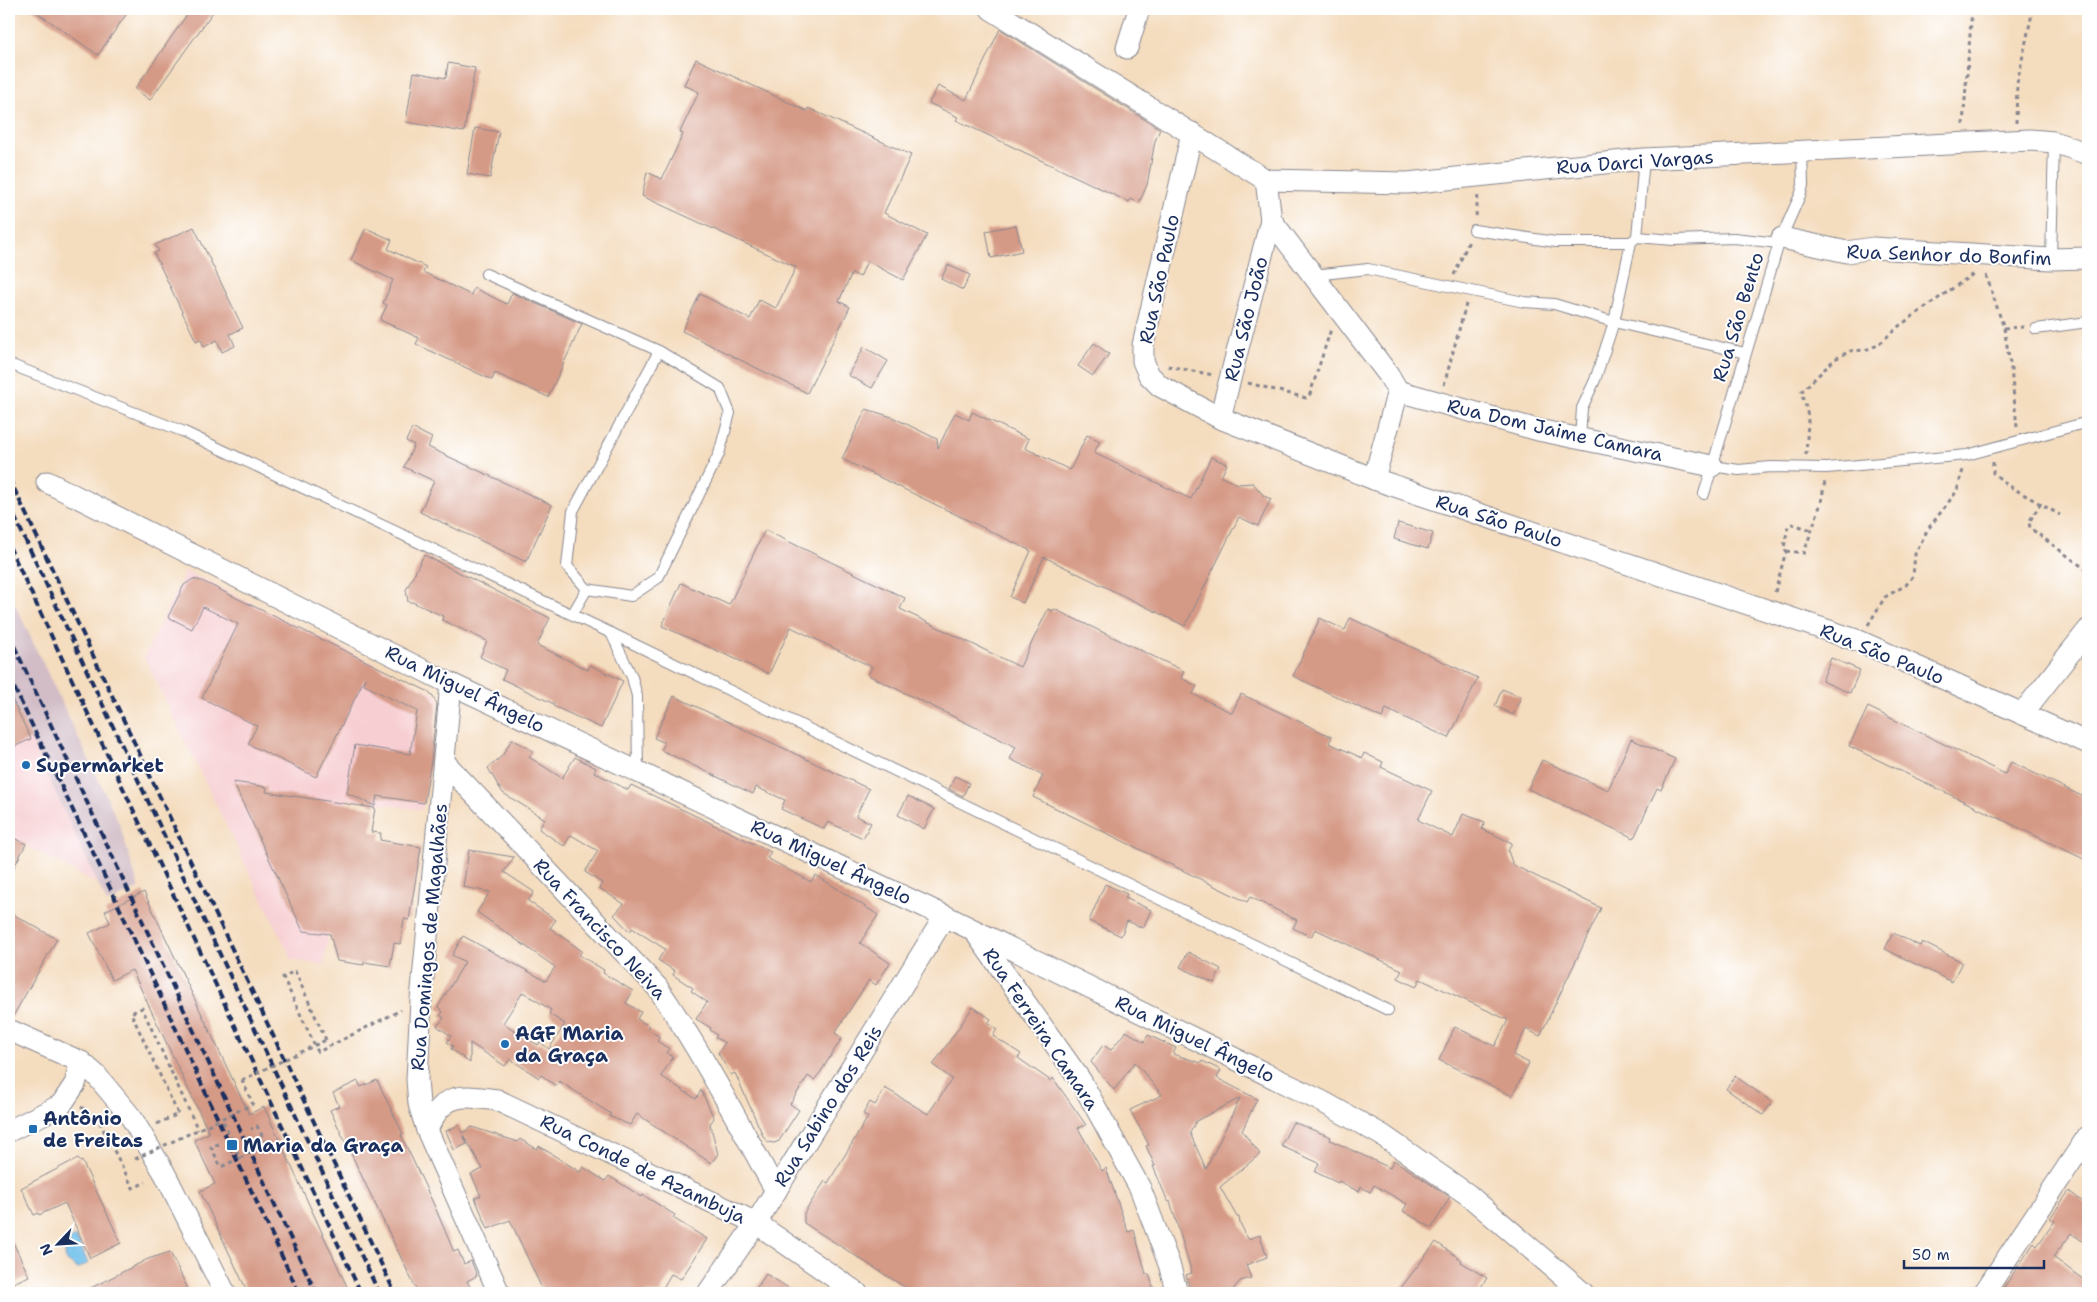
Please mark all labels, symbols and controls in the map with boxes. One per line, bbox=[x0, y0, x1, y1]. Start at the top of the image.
street label: Rua Darci Vargas bbox=[1555, 144, 1715, 180]
street label: Rua São Paulo bbox=[1133, 212, 1185, 346]
street label: Rua Senhor do Bonfim bbox=[1846, 239, 2052, 271]
street label: Rua São Bento bbox=[1706, 249, 1770, 385]
street label: Rua São João bbox=[1218, 254, 1274, 384]
street label: Rua Dom Jaime Camara bbox=[1445, 393, 1665, 467]
street label: Rua São Paulo bbox=[1433, 489, 1565, 553]
street label: Rua São Paulo bbox=[1816, 618, 1948, 690]
street label: Rua Miguel Ângelo bbox=[381, 639, 549, 738]
place label: Supermarket bbox=[36, 753, 164, 778]
marker: Supermarket bbox=[20, 759, 32, 771]
street label: Rua Domingos de Magalhães bbox=[405, 802, 453, 1072]
street label: Rua Miguel Ângelo bbox=[747, 813, 916, 910]
street label: Rua Francisco Neiva bbox=[528, 853, 672, 1005]
street label: Rua Ferreira Camara bbox=[977, 943, 1105, 1115]
street label: Rua Miguel Ângelo bbox=[1111, 989, 1279, 1088]
place label: AGF Maria da Graça bbox=[515, 1021, 623, 1068]
street label: Rua Sabino dos Reis bbox=[768, 1021, 888, 1191]
marker: AGF Maria da Graça bbox=[499, 1038, 511, 1050]
place label: Antônio de Freitas bbox=[43, 1106, 143, 1153]
street label: Rua Conde de Azambuja bbox=[536, 1108, 750, 1230]
marker: Antônio de Freitas bbox=[27, 1123, 39, 1135]
place label: Maria da Graça bbox=[243, 1133, 404, 1158]
marker: Maria da Graça bbox=[225, 1138, 239, 1152]
north arrow bbox=[32, 1220, 82, 1270]
scale bar bbox=[1904, 1237, 2044, 1269]
text: N bbox=[36, 1241, 57, 1258]
text: 50 m bbox=[1912, 1245, 1950, 1265]

